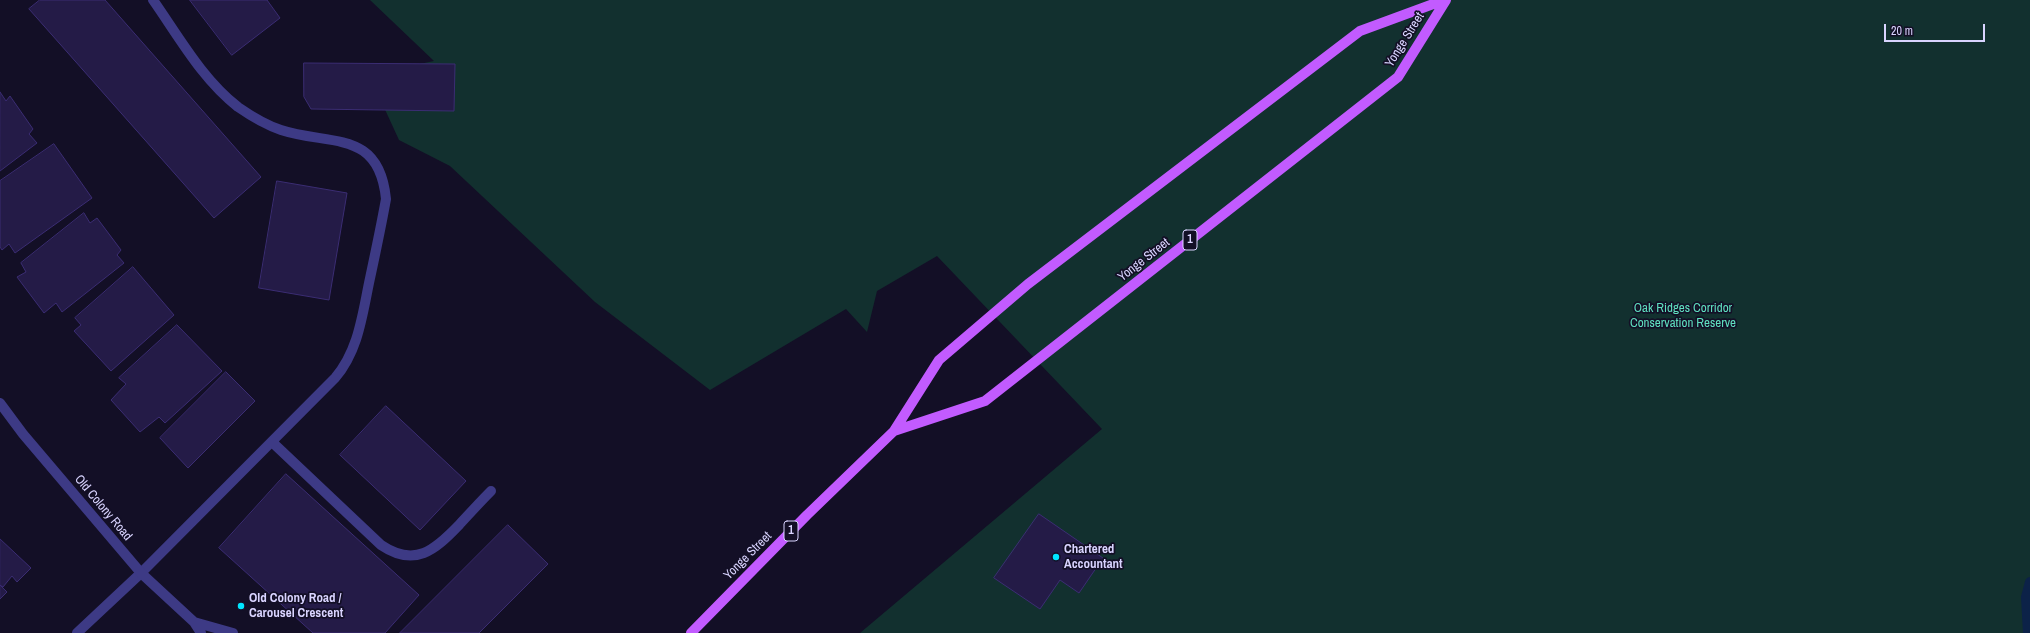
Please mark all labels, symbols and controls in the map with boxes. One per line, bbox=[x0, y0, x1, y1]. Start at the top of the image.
street label: Yonge Street bbox=[1382, 10, 1428, 70]
scale bar bbox=[1886, 16, 1987, 42]
text: 20 m bbox=[1891, 23, 1913, 39]
road number: 1 bbox=[1183, 230, 1197, 250]
street label: Yonge Street bbox=[1115, 235, 1173, 285]
park label: Oak Ridges Corridor Conservation Reserve bbox=[1630, 301, 1736, 332]
street label: Old Colony Road bbox=[71, 472, 135, 544]
road number: 1 bbox=[784, 521, 798, 541]
street label: Yonge Street bbox=[721, 529, 775, 583]
place label: Chartered Accountant bbox=[1064, 542, 1123, 573]
marker: Chartered Accountant bbox=[1051, 552, 1061, 562]
place label: Old Colony Road / Carousel Crescent bbox=[249, 591, 343, 622]
marker: Old Colony Road / Carousel Crescent bbox=[236, 601, 246, 611]

